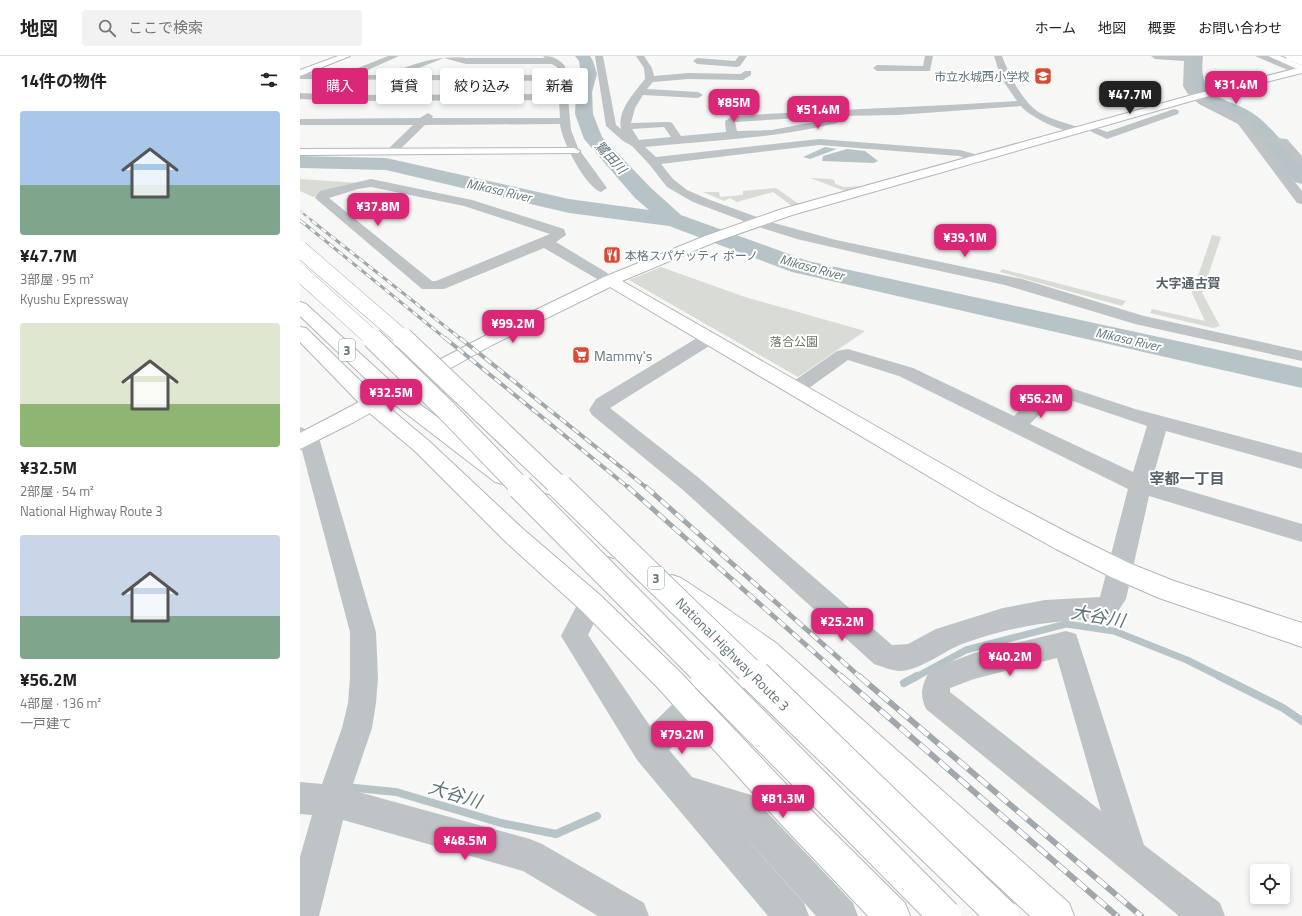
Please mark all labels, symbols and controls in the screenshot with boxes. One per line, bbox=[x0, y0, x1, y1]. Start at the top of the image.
search box bbox=[82, 10, 362, 46]
text: 地図 bbox=[20, 13, 58, 42]
text: ここで検索 bbox=[128, 16, 203, 39]
icon: search bbox=[96, 17, 118, 39]
text: ホーム bbox=[1034, 17, 1076, 38]
text: 地図 bbox=[1098, 17, 1126, 38]
text: 概要 bbox=[1148, 17, 1176, 38]
text: お問い合わせ bbox=[1198, 17, 1282, 38]
school or university icon: 市立水城西小学校 bbox=[1033, 66, 1053, 86]
place label: 市立水城西小学校 bbox=[934, 67, 1030, 86]
text: 14件の物件 bbox=[20, 68, 107, 94]
chip: 購入 bbox=[312, 68, 368, 104]
chip: 賃貸 bbox=[376, 68, 432, 104]
chip: 絞り込み bbox=[440, 68, 524, 104]
chip: 新着 bbox=[532, 68, 588, 104]
icon: filters bbox=[258, 69, 280, 91]
pin: ¥31.4M bbox=[1203, 71, 1269, 105]
text: ¥31.4M bbox=[1214, 74, 1258, 94]
pin: ¥47.7M bbox=[1097, 81, 1163, 115]
text: ¥47.7M bbox=[1108, 84, 1152, 104]
pin: ¥85M bbox=[710, 89, 758, 123]
text: ¥85M bbox=[718, 92, 751, 112]
pin: ¥51.4M bbox=[785, 96, 851, 130]
text: ¥51.4M bbox=[796, 99, 840, 119]
water label: 鷺田川 bbox=[590, 136, 633, 180]
icon: home bbox=[114, 137, 186, 209]
water label: Mikasa River bbox=[465, 173, 535, 208]
pin: ¥37.8M bbox=[345, 193, 411, 227]
text: ¥37.8M bbox=[356, 196, 400, 216]
pin: ¥39.1M bbox=[932, 224, 998, 258]
text: ¥39.1M bbox=[943, 227, 987, 247]
text: ¥47.7M bbox=[20, 243, 77, 269]
restaurant icon: 本格スパゲッティ ボーノ bbox=[602, 245, 622, 265]
place label: 本格スパゲッティ ボーノ bbox=[625, 246, 758, 265]
water label: Mikasa River bbox=[778, 249, 848, 286]
text: 3部屋 · 95 m² bbox=[20, 269, 94, 289]
district label: 大字通古賀 bbox=[1155, 273, 1221, 293]
text: Kyushu Expressway bbox=[20, 289, 129, 309]
pin: ¥99.2M bbox=[480, 310, 546, 344]
text: ¥99.2M bbox=[491, 313, 535, 333]
water label: Mikasa River bbox=[1094, 322, 1164, 357]
park label: 落合公園 bbox=[770, 332, 818, 351]
road number: 3 bbox=[339, 339, 355, 361]
supermarket icon: Mammy's bbox=[571, 345, 591, 365]
place label: Mammy's bbox=[594, 345, 652, 366]
icon: home bbox=[114, 349, 186, 421]
pin: ¥32.5M bbox=[358, 379, 424, 413]
text: ¥32.5M bbox=[369, 382, 413, 402]
pin: ¥56.2M bbox=[1008, 385, 1074, 419]
text: ¥56.2M bbox=[1019, 388, 1063, 408]
text: ¥32.5M bbox=[20, 455, 77, 481]
district label: 宰都一丁目 bbox=[1149, 467, 1225, 490]
text: 2部屋 · 54 m² bbox=[20, 481, 94, 501]
text: National Highway Route 3 bbox=[20, 501, 163, 521]
icon: home bbox=[114, 561, 186, 633]
road number: 3 bbox=[648, 567, 664, 589]
street label: National Highway Route 3 bbox=[671, 592, 795, 716]
water label: 大谷川 bbox=[1069, 598, 1129, 634]
pin: ¥25.2M bbox=[809, 608, 875, 642]
text: ¥25.2M bbox=[820, 611, 864, 631]
pin: ¥40.2M bbox=[977, 643, 1043, 677]
text: ¥40.2M bbox=[988, 646, 1032, 666]
text: ¥56.2M bbox=[20, 667, 77, 693]
text: 4部屋 · 136 m² bbox=[20, 693, 101, 713]
text: 一戸建て bbox=[20, 713, 72, 733]
pin: ¥79.2M bbox=[649, 721, 715, 755]
text: ¥79.2M bbox=[660, 724, 704, 744]
water label: 大谷川 bbox=[425, 773, 487, 815]
pin: ¥81.3M bbox=[750, 785, 816, 819]
text: ¥81.3M bbox=[761, 788, 805, 808]
pin: ¥48.5M bbox=[432, 827, 498, 861]
text: ¥48.5M bbox=[443, 830, 487, 850]
map controls bbox=[1250, 864, 1290, 904]
button: locate bbox=[1250, 864, 1290, 904]

